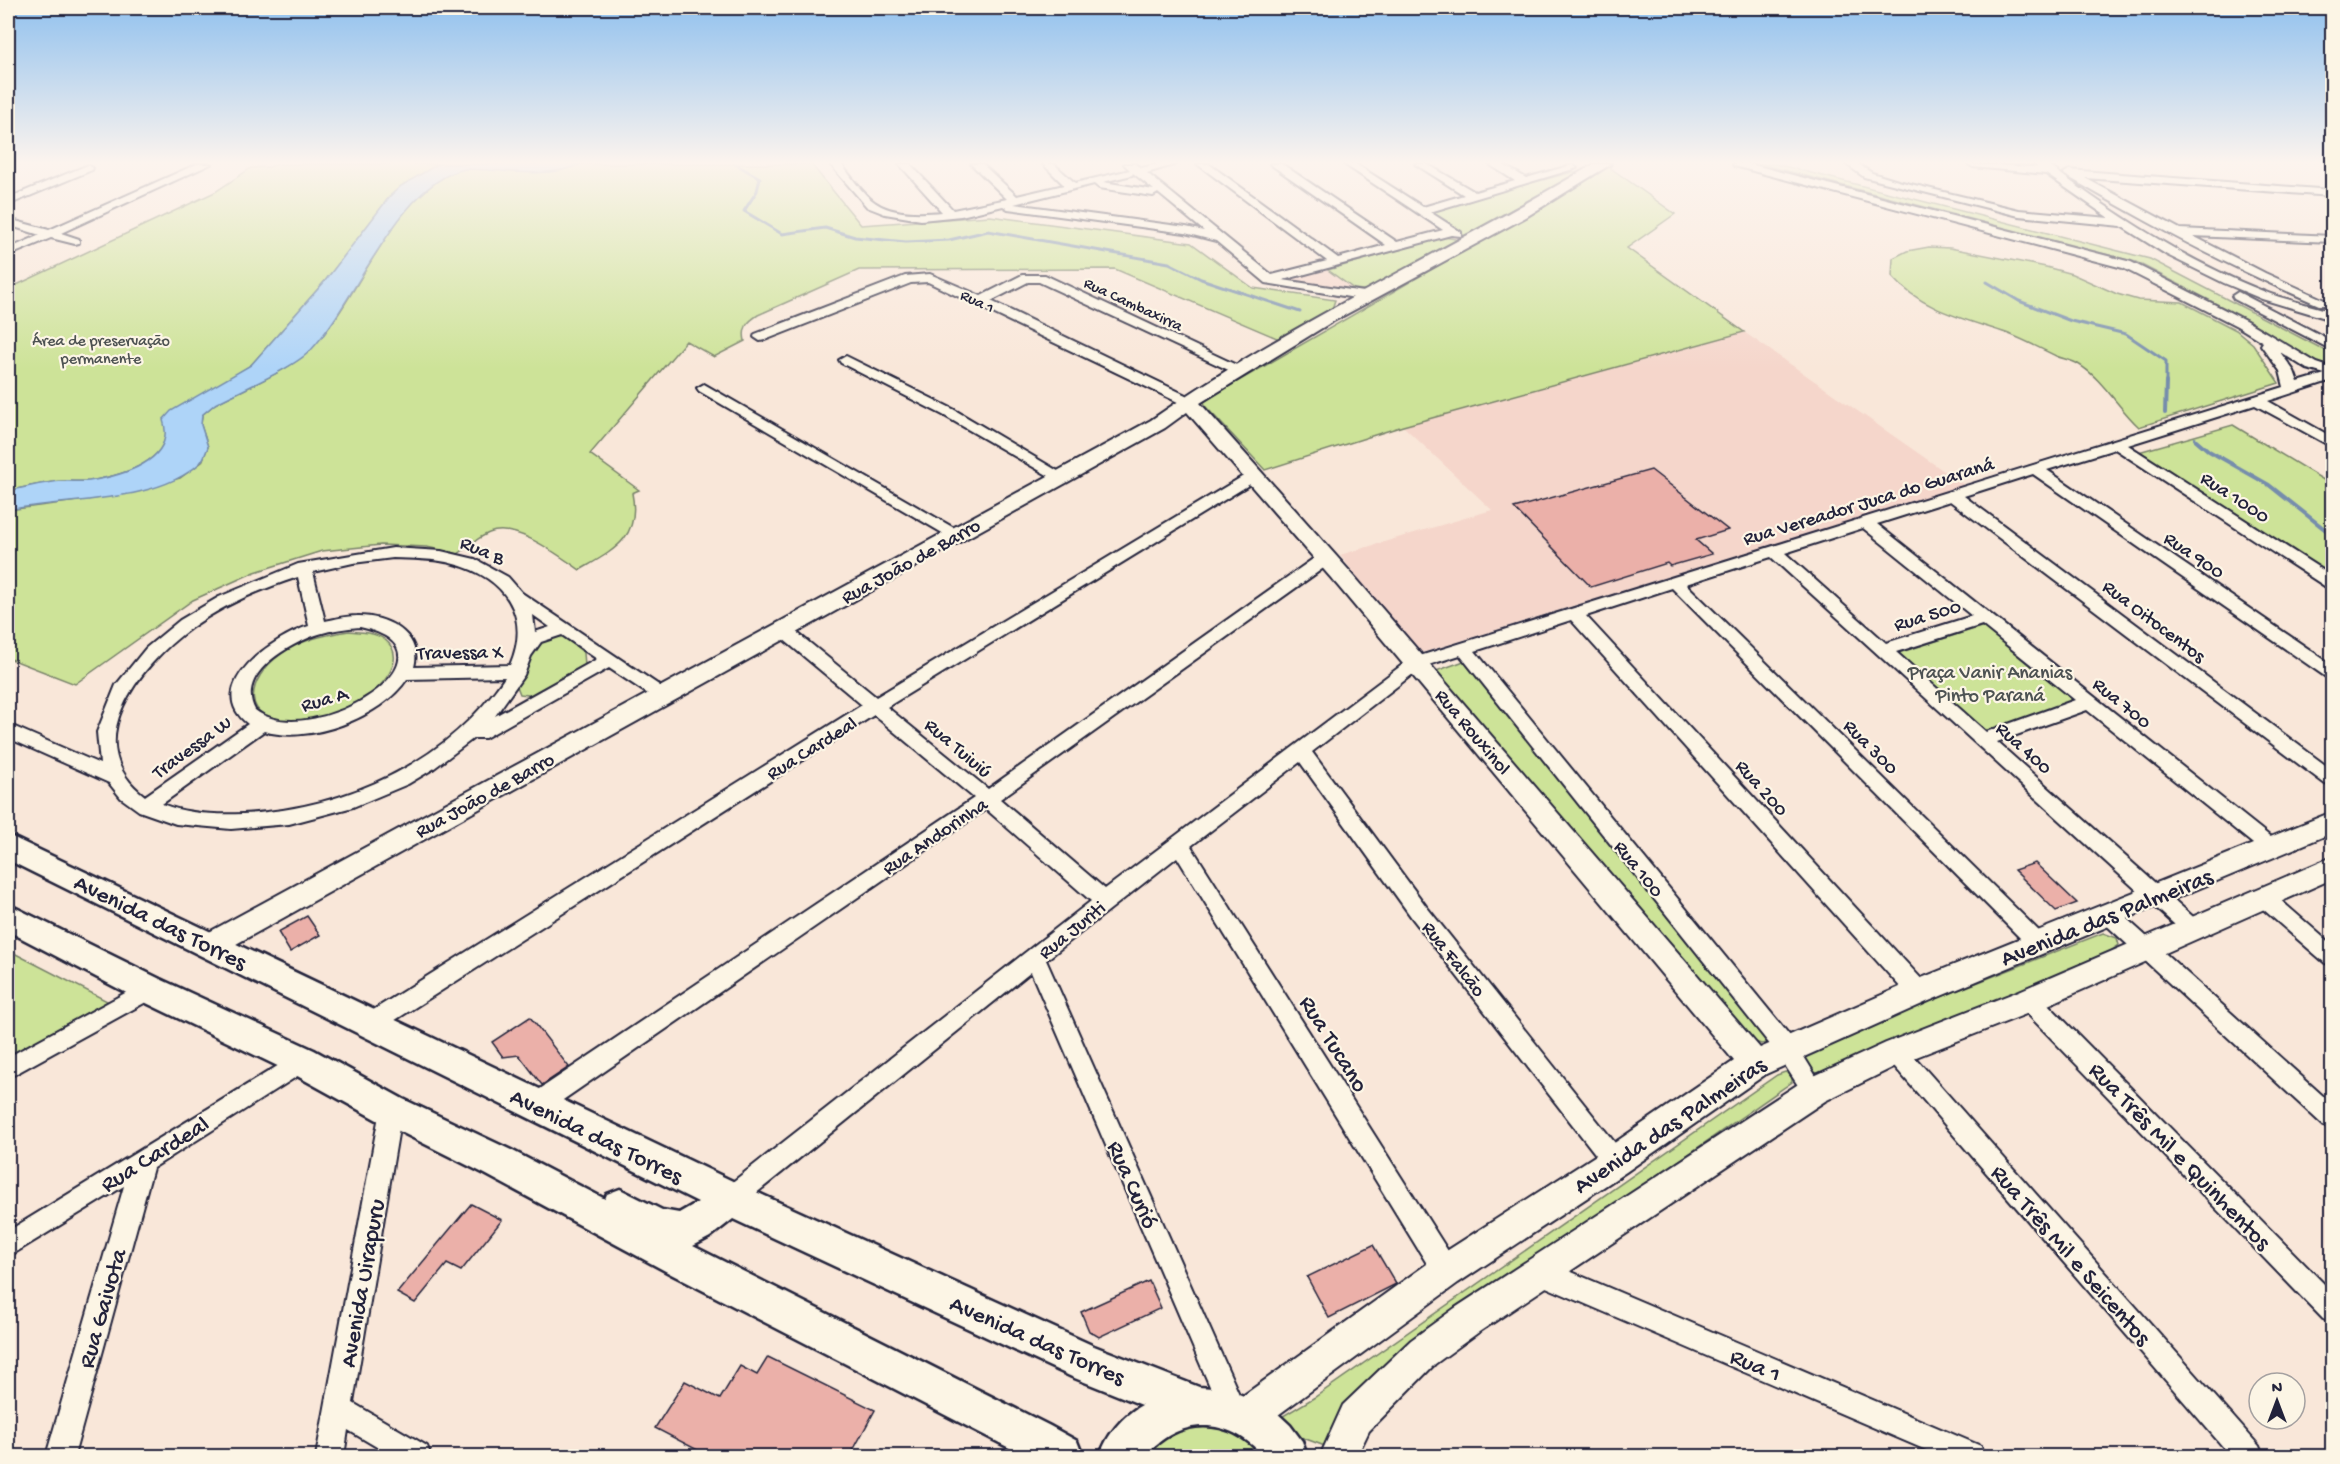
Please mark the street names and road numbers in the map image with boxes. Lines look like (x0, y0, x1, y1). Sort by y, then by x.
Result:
street label: Rua Cambaxirra (1080, 275, 1186, 338)
street label: Rua 1 (957, 287, 996, 319)
street label: Rua Vereador Juca do Guaraná (1741, 454, 1998, 552)
street label: Rua 1000 (2195, 468, 2273, 530)
street label: Rua João de Barro (838, 515, 985, 611)
street label: Rua 900 (2158, 528, 2228, 586)
street label: Rua B (456, 533, 508, 572)
street label: Rua Oitocentos (2097, 577, 2209, 669)
street label: Rua 500 (1892, 596, 1964, 638)
street label: Travessa X (416, 642, 505, 667)
street label: Rua 700 (2087, 674, 2155, 735)
street label: Rua A (299, 683, 352, 719)
street label: Rua Rouxinol (1429, 686, 1514, 781)
street label: Travessa W (148, 712, 237, 786)
street label: Rua Cardeal (763, 713, 862, 787)
street label: Rua Tuiuiú (919, 715, 995, 785)
street label: Rua 300 (1837, 716, 1902, 781)
street label: Rua 400 (1990, 718, 2056, 781)
street label: Rua João de Barro (412, 749, 559, 845)
street label: Rua 200 (1729, 756, 1792, 822)
street label: Rua Andorinha (879, 794, 994, 882)
street label: Rua 100 (1607, 837, 1667, 903)
street label: Avenida das Palmeiras (1997, 863, 2219, 975)
street label: Avenida das Torres (68, 870, 252, 979)
street label: Rua Juriti (1035, 898, 1111, 966)
street label: Rua Falcão (1416, 918, 1489, 1003)
street label: Rua Tucano (1291, 991, 1373, 1099)
street label: Avenida das Palmeiras (1569, 1051, 1774, 1202)
street label: Rua Três Mil e Quinhentos (2081, 1057, 2277, 1258)
street label: Avenida das Torres (504, 1084, 688, 1193)
street label: Rua Cardeal (96, 1111, 216, 1201)
street label: Rua Curió (1099, 1137, 1163, 1234)
street label: Rua Três Mil e Seicentos (1983, 1160, 2157, 1354)
street label: Avenida Uirapuru (335, 1197, 394, 1370)
street label: Rua Gaivota (74, 1245, 135, 1372)
street label: Avenida das Torres (945, 1291, 1130, 1394)
street label: Rua 1 (1725, 1344, 1784, 1391)

